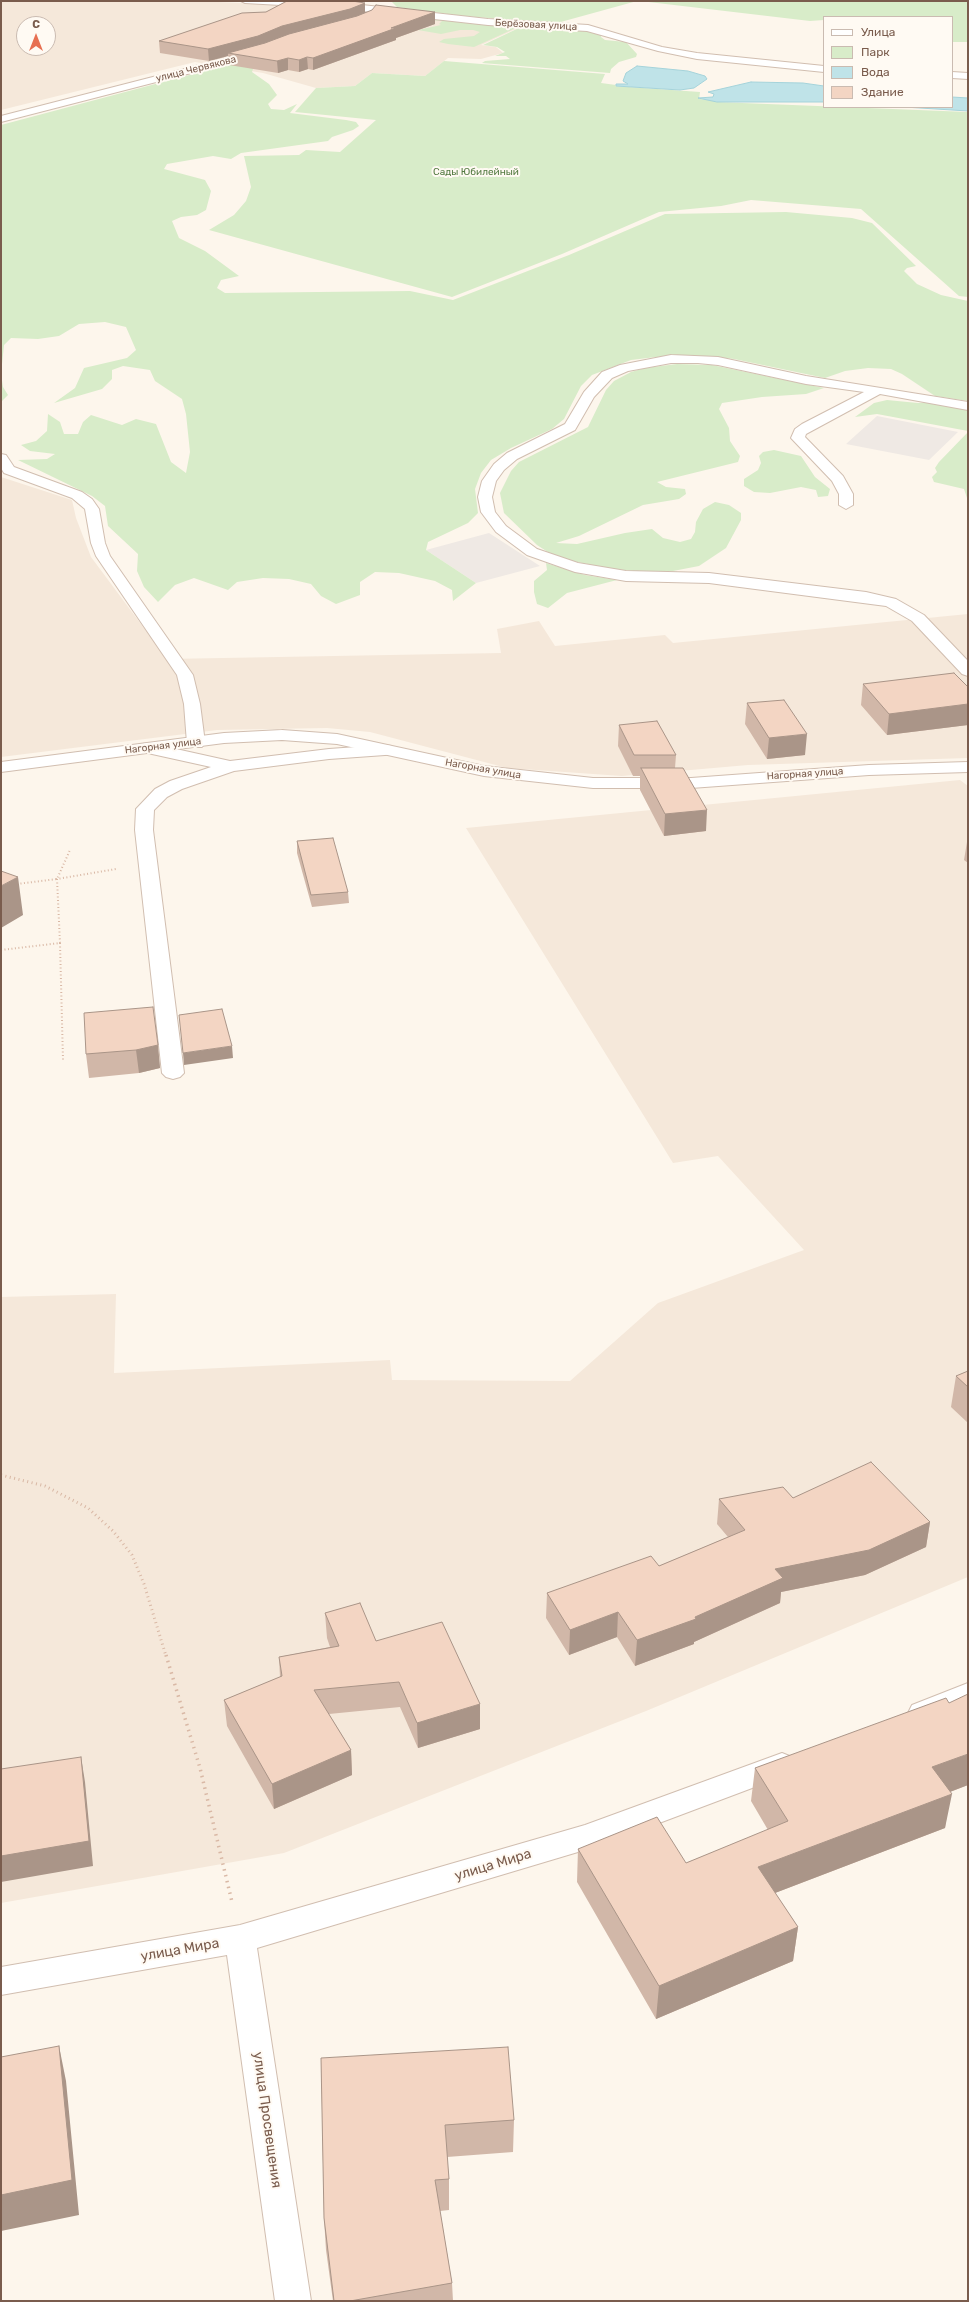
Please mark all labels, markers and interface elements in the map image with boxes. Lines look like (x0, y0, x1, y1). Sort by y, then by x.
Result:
north arrow (16, 16, 56, 56)
legend (823, 16, 953, 108)
street label: Берёзовая улица (495, 17, 577, 33)
text: С (32, 18, 40, 31)
text: Улица (861, 25, 895, 39)
text: Парк (861, 45, 890, 59)
street label: улица Червякова (155, 53, 237, 85)
text: Вода (861, 65, 890, 79)
text: Здание (861, 85, 904, 99)
park label: Сады Юбилейный (433, 166, 519, 178)
street label: Нагорная улица (124, 735, 202, 757)
street label: Нагорная улица (444, 756, 522, 782)
street label: Нагорная улица (766, 765, 844, 783)
street label: улица Мира (453, 1845, 533, 1885)
street label: улица Мира (139, 1935, 221, 1965)
street label: улица Просвещения (249, 2051, 285, 2189)

